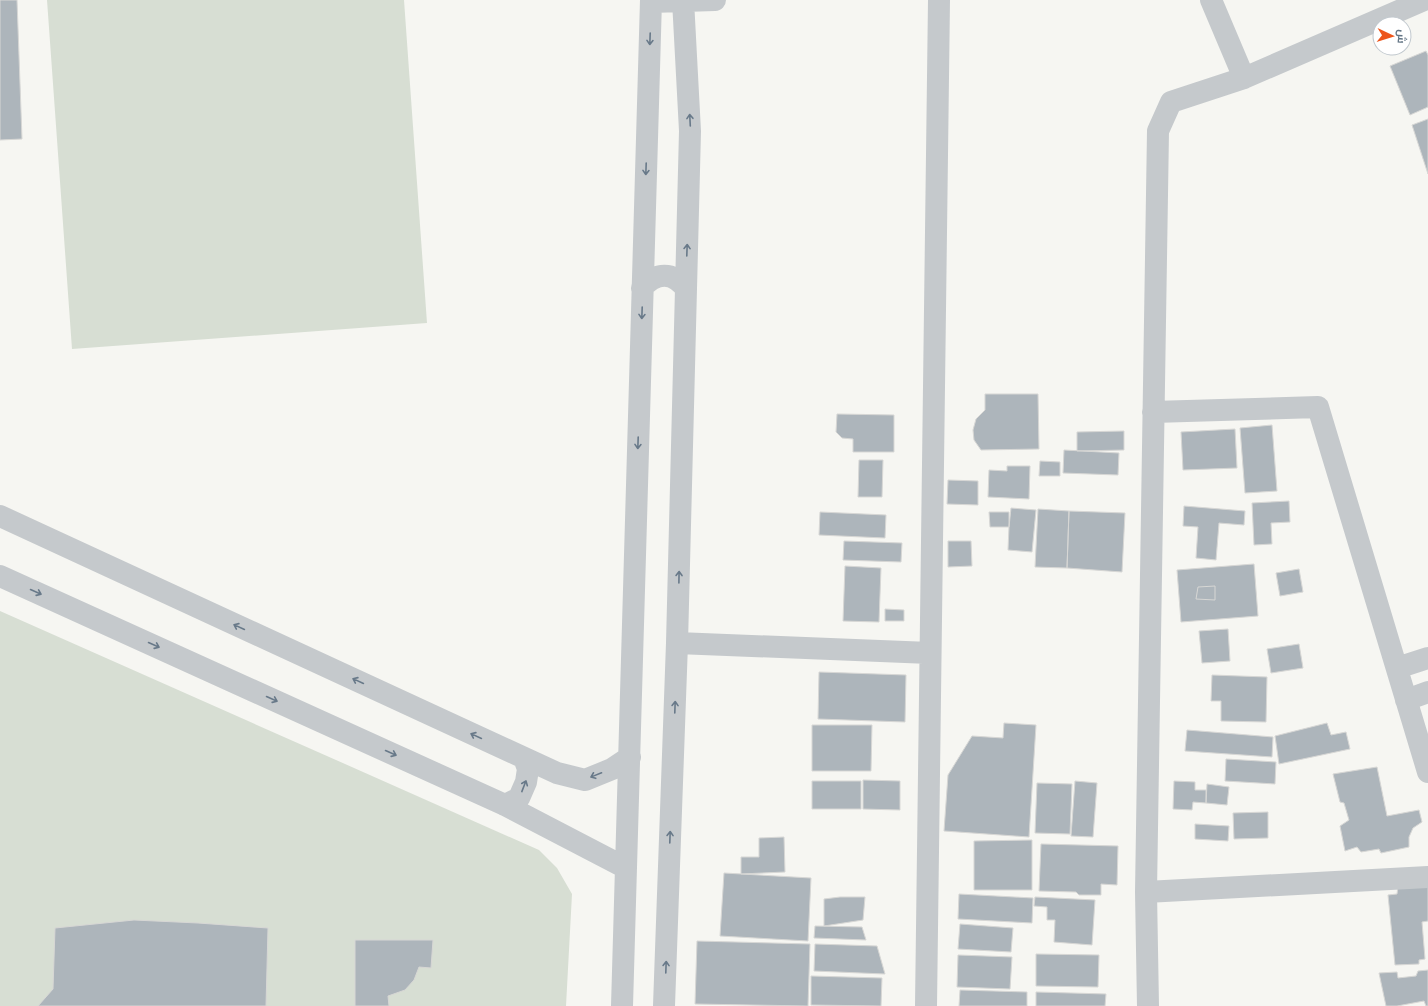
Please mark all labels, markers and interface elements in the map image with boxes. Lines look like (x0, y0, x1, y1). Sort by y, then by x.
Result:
north arrow (1372, 16, 1412, 56)
text: ش (1395, 29, 1408, 44)
one-way arrow (646, 32, 654, 45)
one-way arrow (686, 114, 693, 127)
one-way arrow (642, 162, 650, 175)
one-way arrow (683, 244, 691, 257)
one-way arrow (638, 306, 646, 319)
one-way arrow (634, 436, 642, 449)
one-way arrow (675, 571, 683, 584)
one-way arrow (29, 589, 41, 596)
one-way arrow (234, 623, 246, 630)
one-way arrow (148, 642, 160, 650)
one-way arrow (352, 677, 364, 684)
one-way arrow (266, 696, 278, 703)
one-way arrow (671, 701, 679, 714)
one-way arrow (470, 731, 482, 739)
one-way arrow (384, 750, 396, 757)
one-way arrow (590, 772, 602, 780)
one-way arrow (521, 780, 529, 792)
one-way arrow (666, 831, 674, 844)
one-way arrow (662, 961, 669, 974)

